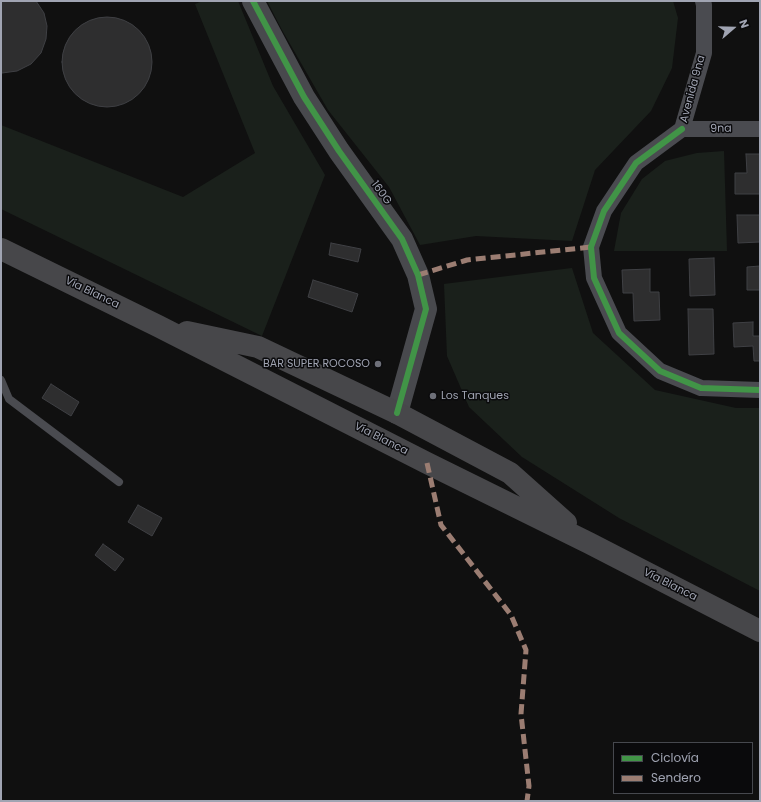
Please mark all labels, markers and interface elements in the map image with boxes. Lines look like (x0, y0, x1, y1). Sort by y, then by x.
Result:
north arrow (713, 8, 753, 48)
text: N (735, 17, 753, 31)
street label: Avenida 9na (678, 54, 708, 124)
street label: 9na (710, 122, 732, 136)
street label: 160G (368, 179, 394, 207)
street label: Vía Blanca (63, 274, 121, 312)
place label: BAR SUPER ROCOSO (263, 357, 370, 371)
marker: BAR SUPER ROCOSO (373, 359, 383, 369)
place label: Los Tanques (441, 389, 509, 403)
marker: Los Tanques (428, 391, 438, 401)
street label: Vía Blanca (352, 420, 410, 458)
street label: Vía Blanca (641, 566, 699, 604)
legend (613, 742, 753, 794)
text: Ciclovía (651, 749, 699, 766)
text: Sendero (651, 769, 701, 786)

